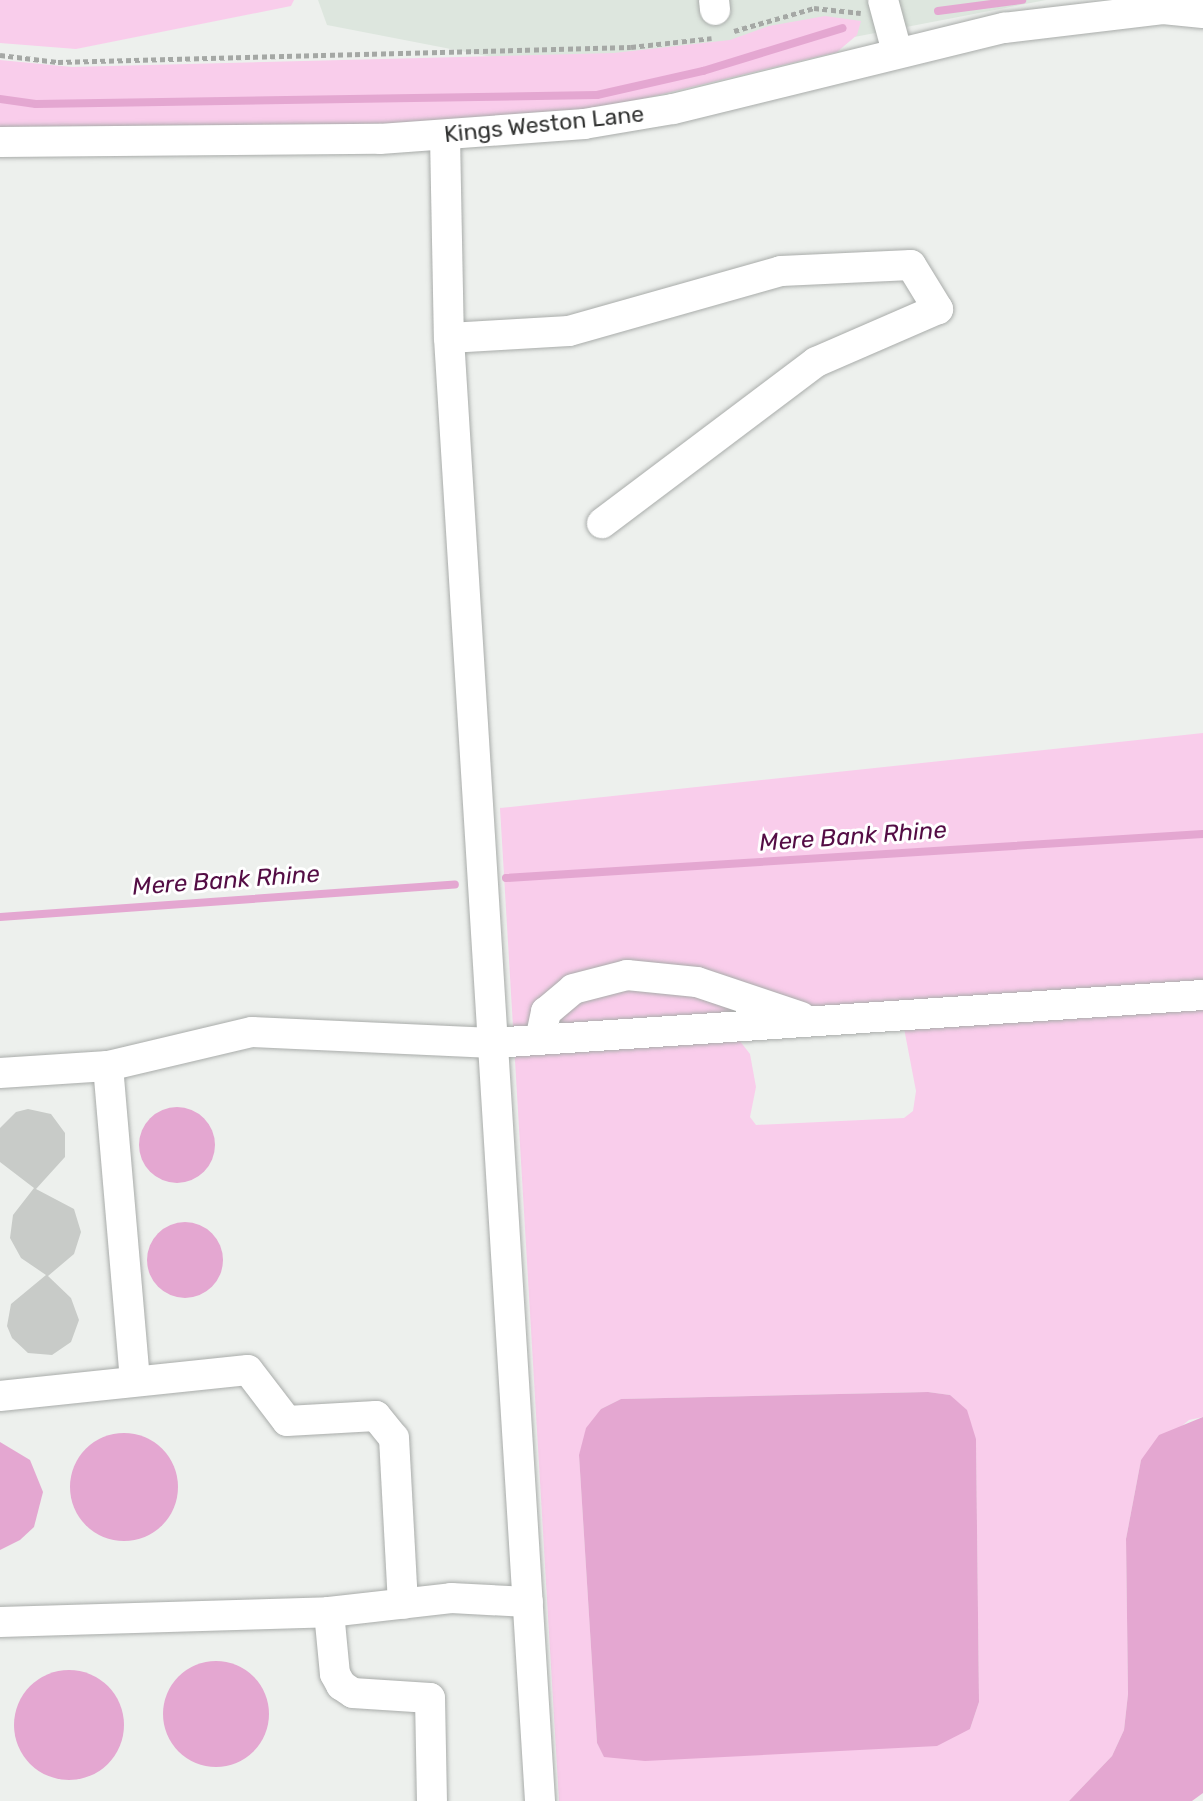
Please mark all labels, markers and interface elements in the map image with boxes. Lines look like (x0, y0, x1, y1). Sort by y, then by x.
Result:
street label: Kings Weston Lane (443, 100, 645, 148)
water label: Mere Bank Rhine (758, 816, 948, 858)
water label: Mere Bank Rhine (131, 860, 321, 902)

